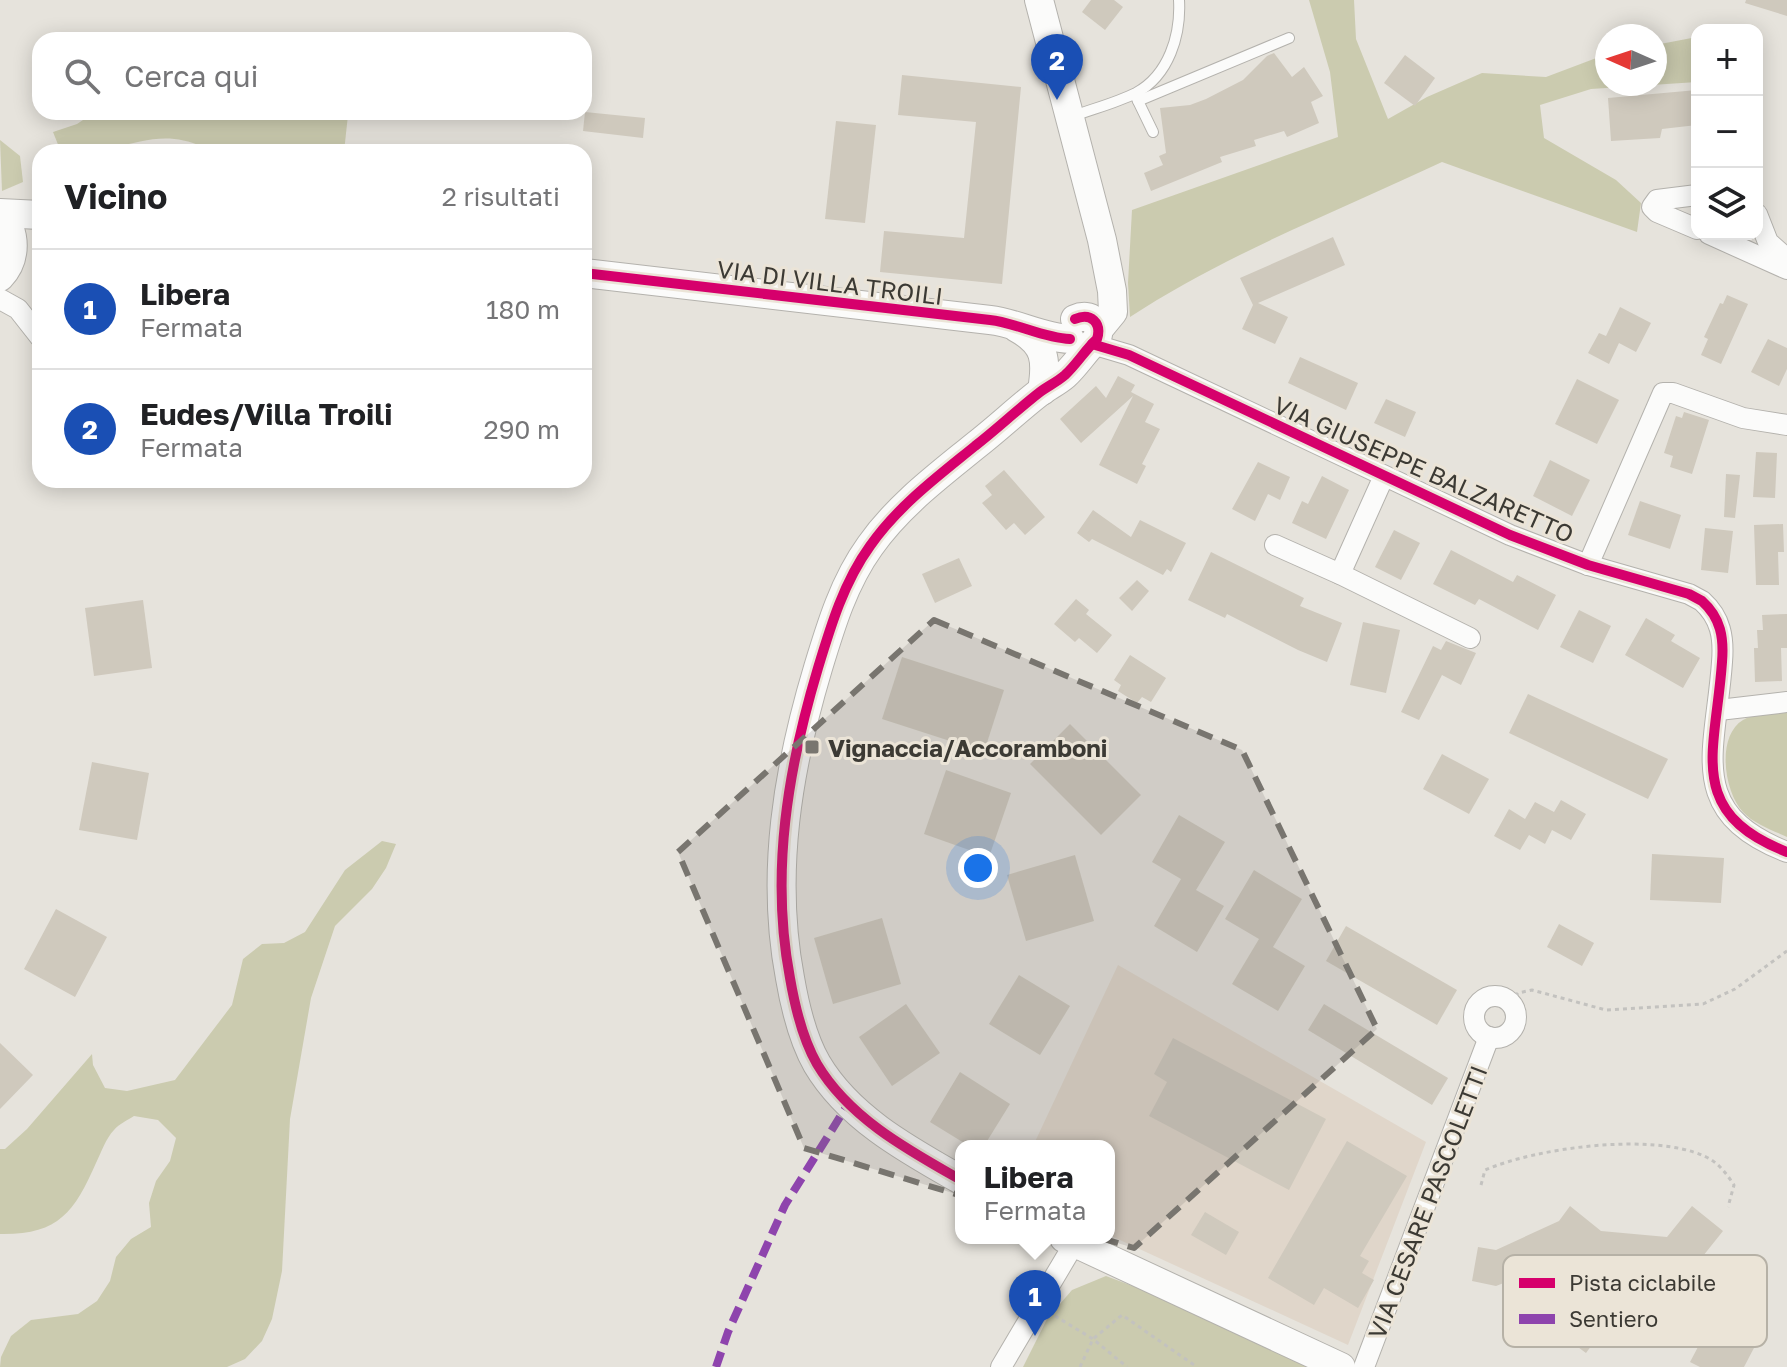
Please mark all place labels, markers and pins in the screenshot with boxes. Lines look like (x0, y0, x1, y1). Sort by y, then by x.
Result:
pin: 2 (1031, 34, 1083, 100)
place label: Vignaccia/Accoramboni (828, 733, 1107, 762)
marker: Vignaccia/Accoramboni (803, 738, 821, 756)
pin: 1 (1009, 1270, 1061, 1336)

